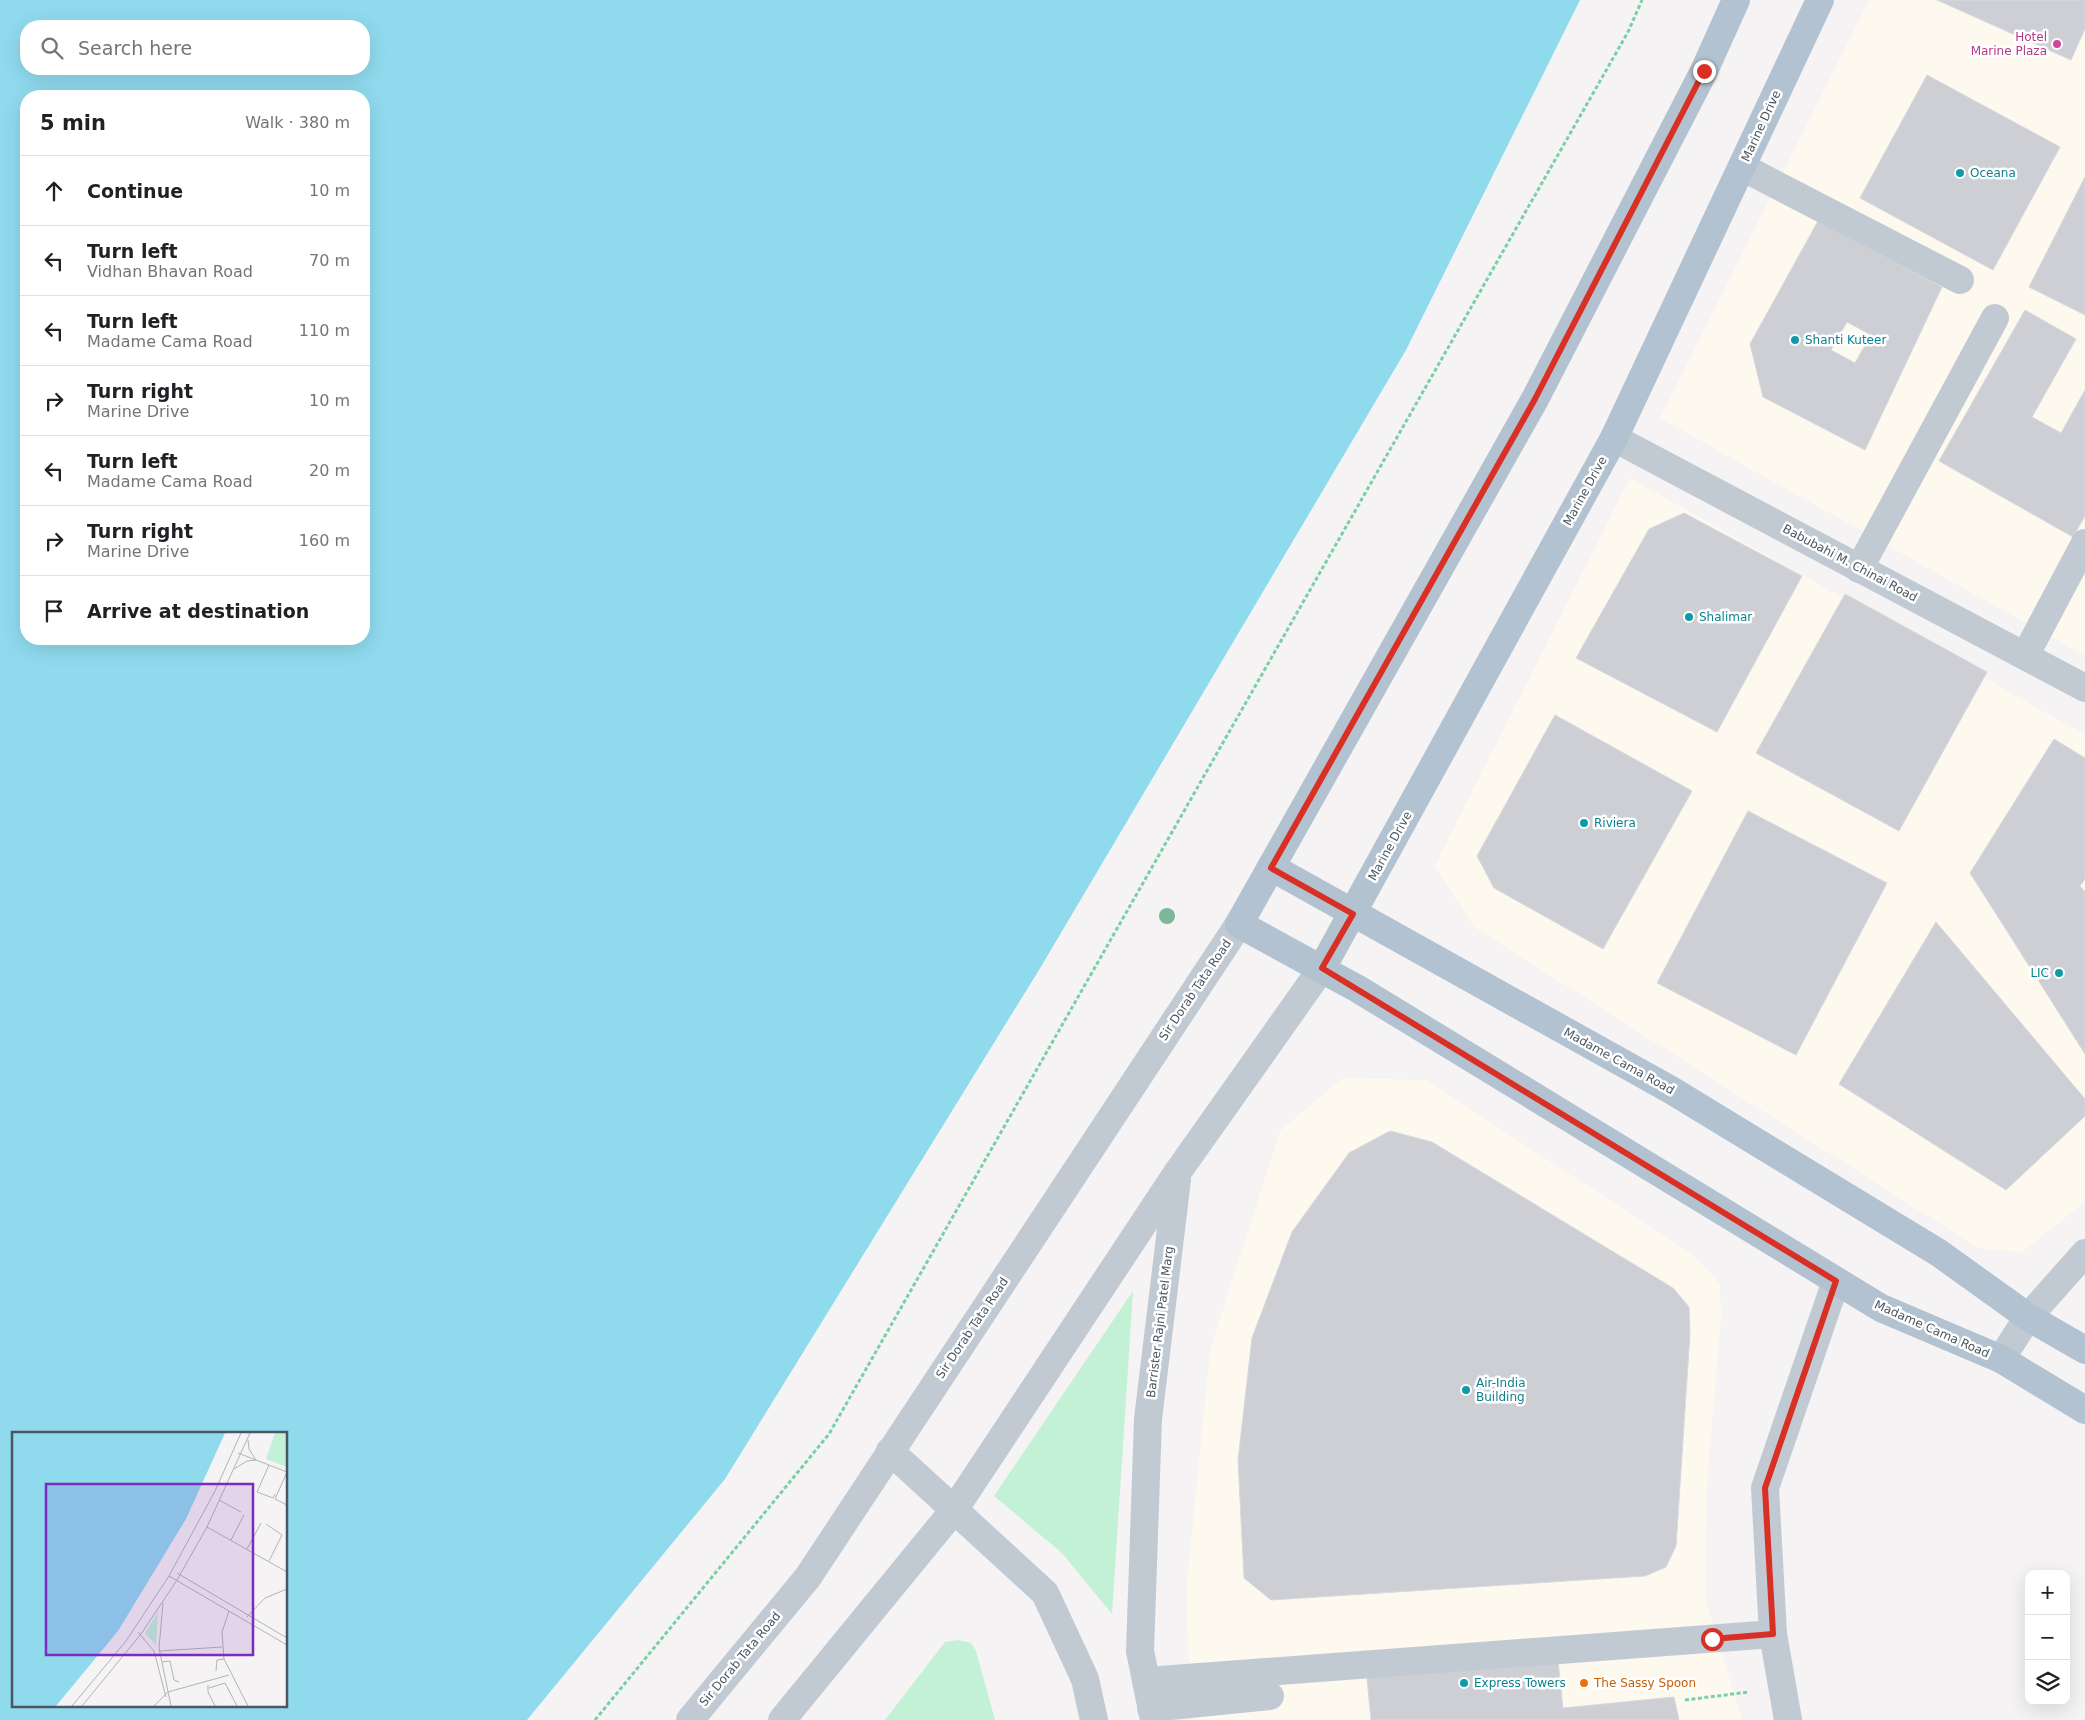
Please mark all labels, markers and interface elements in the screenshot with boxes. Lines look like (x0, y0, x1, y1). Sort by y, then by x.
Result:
search box (20, 20, 370, 75)
place label: Hotel Marine Plaza (1971, 30, 2047, 58)
icon: search (38, 34, 66, 62)
text: Search here (78, 37, 192, 59)
marker: Hotel Marine Plaza (2051, 38, 2063, 50)
route end (1693, 60, 1716, 83)
street label: Marine Drive (1738, 88, 1784, 164)
text: 5 min (40, 111, 106, 135)
text: Walk · 380 m (245, 113, 350, 132)
place label: Oceana (1970, 166, 2016, 180)
marker: Oceana (1954, 167, 1966, 179)
icon: ahead (40, 177, 68, 205)
text: Continue (87, 180, 183, 202)
text: 10 m (309, 181, 350, 200)
text: Turn left (87, 240, 178, 262)
icon: left (40, 247, 68, 275)
text: 70 m (309, 251, 350, 270)
text: Vidhan Bhavan Road (87, 262, 253, 281)
text: Turn left (87, 310, 178, 332)
icon: left (40, 317, 68, 345)
text: 110 m (299, 321, 350, 340)
text: Madame Cama Road (87, 332, 253, 351)
place label: Shanti Kuteer (1805, 333, 1886, 347)
marker: Shanti Kuteer (1789, 334, 1801, 346)
text: Turn right (87, 380, 193, 402)
icon: right (40, 387, 68, 415)
text: 10 m (309, 391, 350, 410)
text: Marine Drive (87, 402, 189, 421)
text: Turn left (87, 450, 178, 472)
street label: Marine Drive (1560, 454, 1610, 528)
icon: left (40, 457, 68, 485)
text: 20 m (309, 461, 350, 480)
text: Madame Cama Road (87, 472, 253, 491)
text: Turn right (87, 520, 193, 542)
street label: Babubahi M. Chinai Road (1780, 522, 1920, 604)
icon: right (40, 527, 68, 555)
text: 160 m (299, 531, 350, 550)
text: Marine Drive (87, 542, 189, 561)
icon: arrive (40, 597, 68, 625)
text: Arrive at destination (87, 600, 309, 622)
place label: Shalimar (1699, 610, 1752, 624)
marker: Shalimar (1683, 611, 1695, 623)
street label: Marine Drive (1365, 809, 1415, 883)
place label: Riviera (1594, 816, 1636, 830)
marker: Riviera (1578, 817, 1590, 829)
street label: Sir Dorab Tata Road (1156, 937, 1234, 1043)
place label: LIC (2030, 966, 2049, 980)
marker: LIC (2053, 967, 2065, 979)
street label: Madame Cama Road (1561, 1025, 1677, 1097)
street label: Barrister Rajni Patel Marg (1144, 1245, 1176, 1399)
street label: Sir Dorab Tata Road (933, 1275, 1011, 1381)
street label: Madame Cama Road (1872, 1297, 1992, 1361)
place label: Air-India Building (1476, 1376, 1526, 1404)
marker: Air-India Building (1460, 1384, 1472, 1396)
inset map (12, 1432, 288, 1708)
map controls (2025, 1570, 2070, 1705)
button: + (2025, 1570, 2070, 1615)
street label: Sir Dorab Tata Road (696, 1609, 784, 1709)
button: − (2025, 1615, 2070, 1660)
route start (1701, 1628, 1724, 1651)
button: layers (2025, 1660, 2070, 1705)
place label: Express Towers (1474, 1676, 1566, 1690)
place label: The Sassy Spoon (1593, 1676, 1696, 1690)
marker: Express Towers (1458, 1677, 1470, 1689)
marker: The Sassy Spoon (1578, 1677, 1590, 1689)

